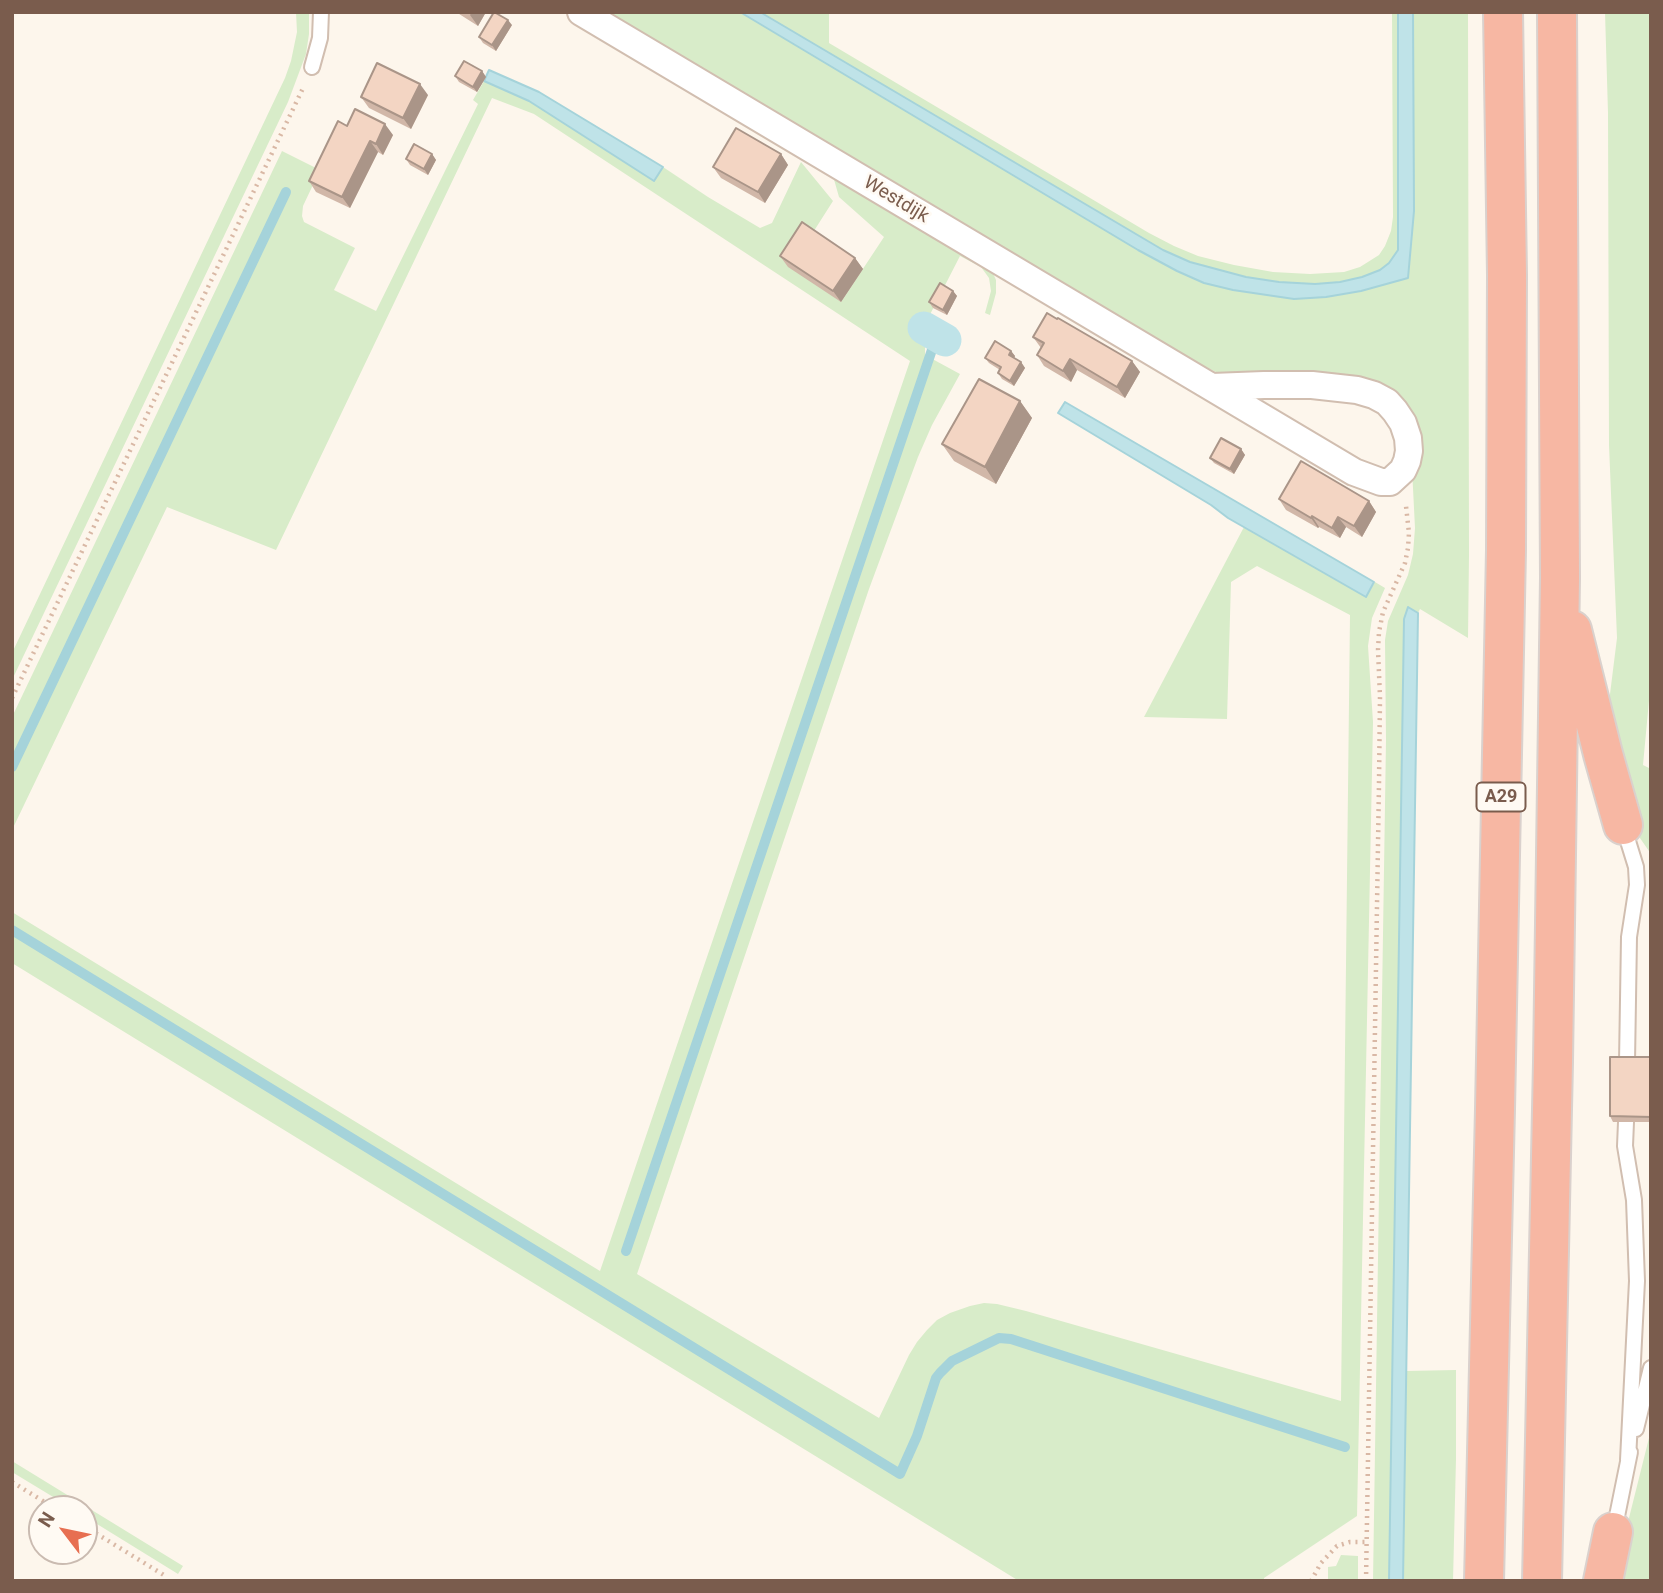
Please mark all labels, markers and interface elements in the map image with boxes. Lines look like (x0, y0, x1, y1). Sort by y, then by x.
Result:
street label: Westdijk (859, 172, 933, 228)
road number: A29 (1476, 782, 1526, 812)
north arrow (28, 1495, 98, 1565)
text: N (33, 1508, 60, 1531)

